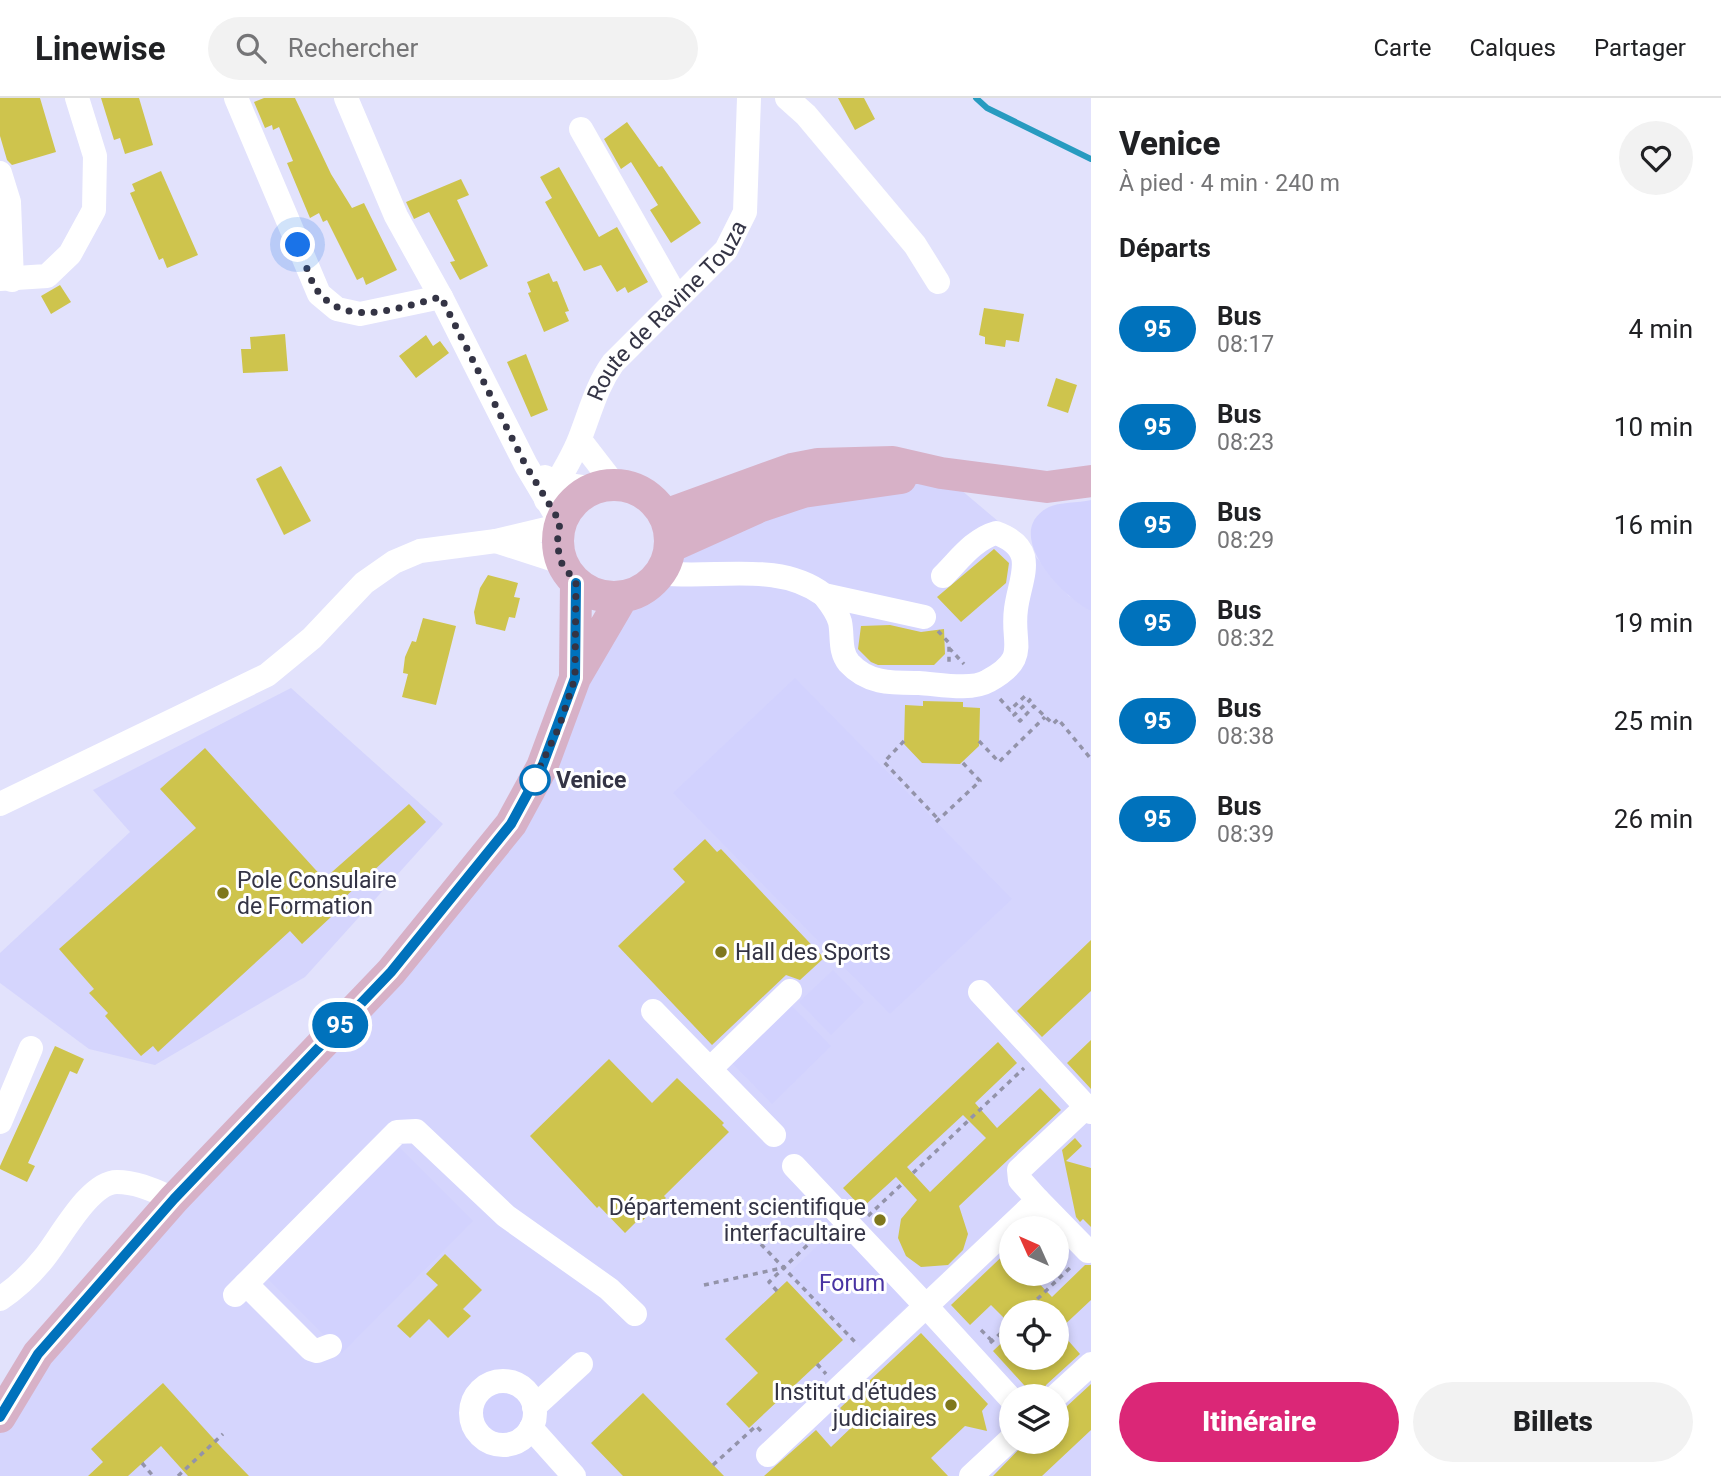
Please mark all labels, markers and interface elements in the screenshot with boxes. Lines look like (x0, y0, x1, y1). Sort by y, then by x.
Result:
search box (208, 17, 698, 80)
text: Linewise (35, 29, 166, 68)
icon: search (232, 29, 270, 67)
text: Rechercher (288, 33, 418, 63)
text: Carte (1373, 34, 1431, 62)
text: Calques (1469, 34, 1556, 62)
text: Partager (1594, 34, 1686, 62)
button: heart (1619, 121, 1693, 195)
text: Venice (1119, 124, 1220, 163)
text: À pied · 4 min · 240 m (1119, 170, 1340, 197)
street label: Route de Ravine Touza (582, 216, 752, 405)
your location (280, 227, 315, 262)
text: Départs (1119, 233, 1211, 263)
text: Bus (1217, 301, 1262, 331)
text: 4 min (1628, 314, 1693, 344)
text: 95 (1144, 315, 1171, 343)
text: 08:17 (1217, 331, 1274, 358)
text: Bus (1217, 399, 1262, 429)
text: 10 min (1614, 412, 1693, 442)
text: 95 (1144, 413, 1171, 441)
text: 08:23 (1217, 429, 1274, 456)
text: Bus (1217, 497, 1262, 527)
text: 16 min (1614, 510, 1693, 540)
text: 95 (1144, 511, 1171, 539)
text: 08:29 (1217, 527, 1274, 554)
text: Bus (1217, 595, 1262, 625)
text: 19 min (1614, 608, 1693, 638)
text: 95 (1144, 609, 1171, 637)
text: 08:32 (1217, 625, 1274, 652)
text: Bus (1217, 693, 1262, 723)
text: 25 min (1614, 706, 1693, 736)
text: 95 (1144, 707, 1171, 735)
text: 08:38 (1217, 723, 1274, 750)
marker: Venice (520, 765, 550, 795)
place label: Venice (556, 767, 626, 794)
text: Bus (1217, 791, 1262, 821)
text: 26 min (1614, 804, 1693, 834)
text: 95 (1144, 805, 1171, 833)
text: 08:39 (1217, 821, 1274, 848)
place label: Pole Consulaire de Formation (237, 867, 397, 920)
marker: Pole Consulaire de Formation (215, 885, 231, 901)
place label: Hall des Sports (735, 939, 891, 966)
marker: Hall des Sports (713, 944, 729, 960)
line badge: 95 (308, 1002, 372, 1048)
text: 95 (326, 1011, 354, 1039)
place label: Département scientifique interfacultaire (609, 1194, 866, 1247)
marker: Département scientifique interfacultaire (872, 1212, 888, 1228)
north arrow (999, 1216, 1069, 1286)
map controls (999, 1216, 1069, 1454)
park label: Forum (819, 1270, 885, 1297)
button: locate (999, 1300, 1069, 1370)
place label: Institut d'études judiciaires (774, 1379, 937, 1432)
button: Itinéraire (1119, 1382, 1399, 1462)
button: Billets (1413, 1382, 1693, 1462)
button: layers (999, 1384, 1069, 1454)
marker: Institut d'études judiciaires (943, 1397, 959, 1413)

